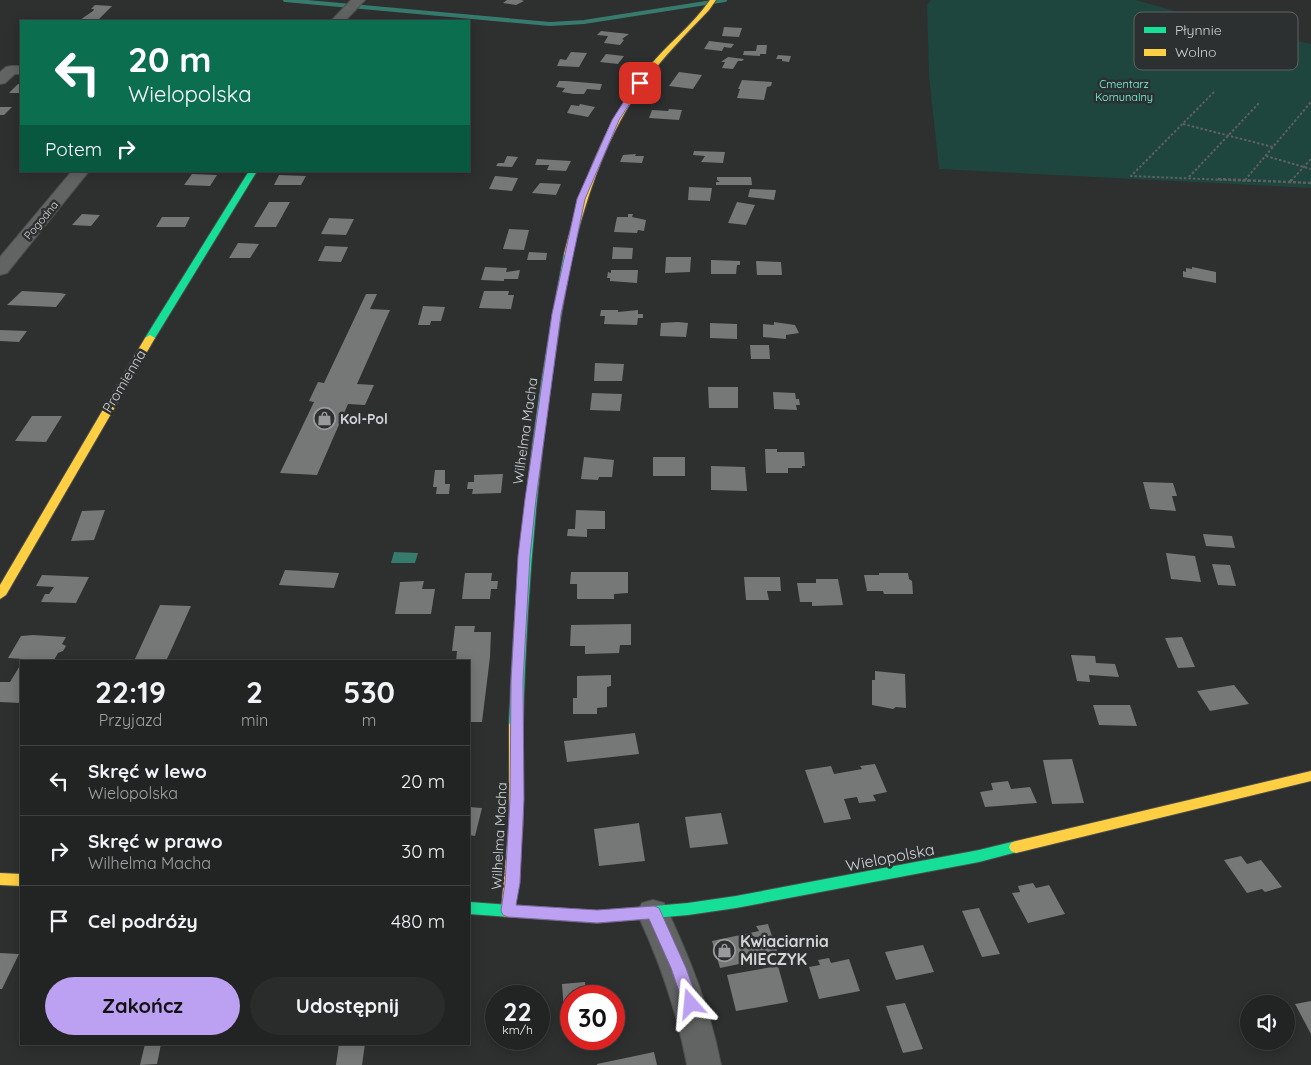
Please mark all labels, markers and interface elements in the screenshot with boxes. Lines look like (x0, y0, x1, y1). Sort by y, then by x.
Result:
legend (1134, 12, 1298, 70)
text: Płynnie (1175, 21, 1222, 39)
text: 20 m (128, 37, 211, 81)
icon: left (45, 40, 110, 105)
text: Wolno (1175, 43, 1217, 61)
pin (619, 62, 661, 104)
icon: arrive (626, 69, 654, 97)
park label: Cmentarz Komunalny (1095, 77, 1153, 104)
text: Wielopolska (128, 80, 252, 108)
icon: right (112, 135, 140, 163)
text: Potem (45, 137, 102, 161)
street label: Pogodna (21, 198, 61, 242)
street label: Promienna (98, 346, 150, 416)
street label: Wilhelma Macha (509, 376, 541, 486)
shop icon: Kol-Pol (312, 407, 336, 431)
place label: Kol-Pol (340, 410, 388, 428)
text: 22:19 (95, 673, 166, 711)
text: 2 (246, 673, 263, 711)
text: 530 (343, 673, 395, 711)
text: Przyjazd (99, 710, 162, 730)
text: min (241, 710, 268, 730)
text: m (362, 710, 376, 730)
text: Skręć w lewo (88, 759, 207, 783)
icon: left (45, 767, 73, 795)
text: 20 m (401, 769, 445, 793)
street label: Wilhelma Macha (487, 782, 511, 890)
text: Wielopolska (88, 783, 178, 803)
text: Skręć w prawo (88, 829, 223, 853)
icon: right (45, 837, 73, 865)
text: 30 m (401, 839, 445, 863)
street label: Wielopolska (844, 839, 936, 875)
text: Wilhelma Macha (88, 853, 211, 873)
icon: arrive (45, 907, 73, 935)
text: Cel podróży (88, 909, 198, 933)
text: 480 m (391, 909, 445, 933)
place label: Kwiaciarnia MIECZYK (740, 931, 829, 969)
shop icon: Kwiaciarnia MIECZYK (712, 938, 736, 962)
button: Zakończ (45, 977, 240, 1035)
button: Udostępnij (250, 977, 445, 1035)
position arrow (664, 977, 716, 1029)
speed limit sign: 30 (560, 985, 625, 1050)
map controls (1240, 995, 1295, 1050)
button: sound (1240, 995, 1295, 1050)
text: 22 (503, 996, 532, 1027)
text: km/h (502, 1022, 533, 1037)

